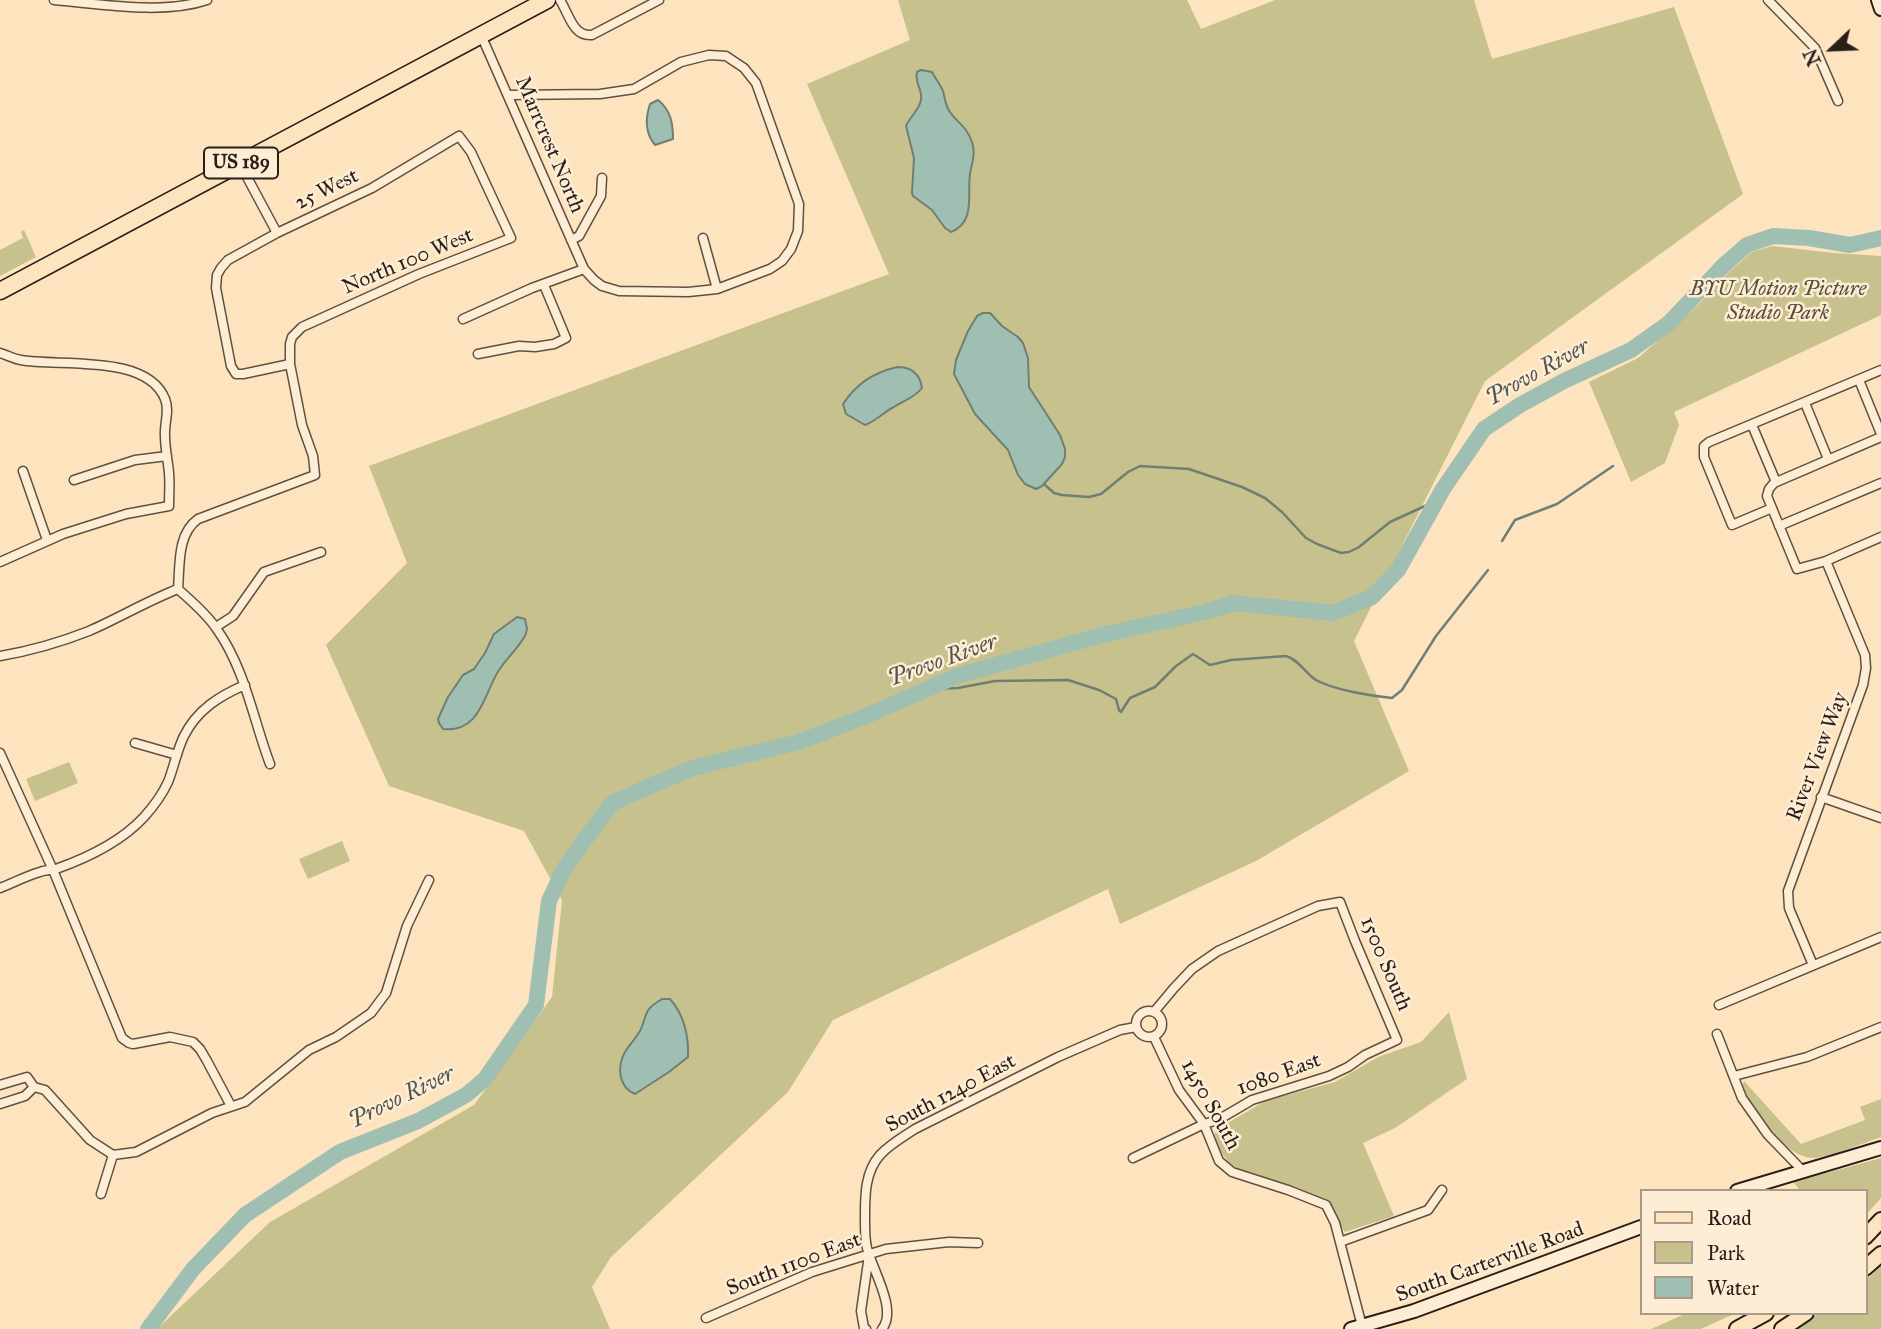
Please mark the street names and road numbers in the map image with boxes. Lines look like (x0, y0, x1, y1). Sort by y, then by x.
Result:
street label: Marrcrest North (509, 73, 589, 217)
road number: US 189 (204, 148, 278, 178)
street label: 25 West (291, 164, 363, 216)
street label: North 100 West (339, 223, 477, 301)
street label: River View Way (1782, 689, 1854, 825)
street label: 1500 South (1354, 913, 1416, 1015)
street label: 1080 East (1234, 1048, 1324, 1102)
street label: South 1240 East (882, 1049, 1020, 1139)
street label: 1450 South (1175, 1055, 1245, 1155)
street label: South Carterville Road (1393, 1217, 1587, 1309)
street label: South 1100 East (723, 1228, 865, 1302)

